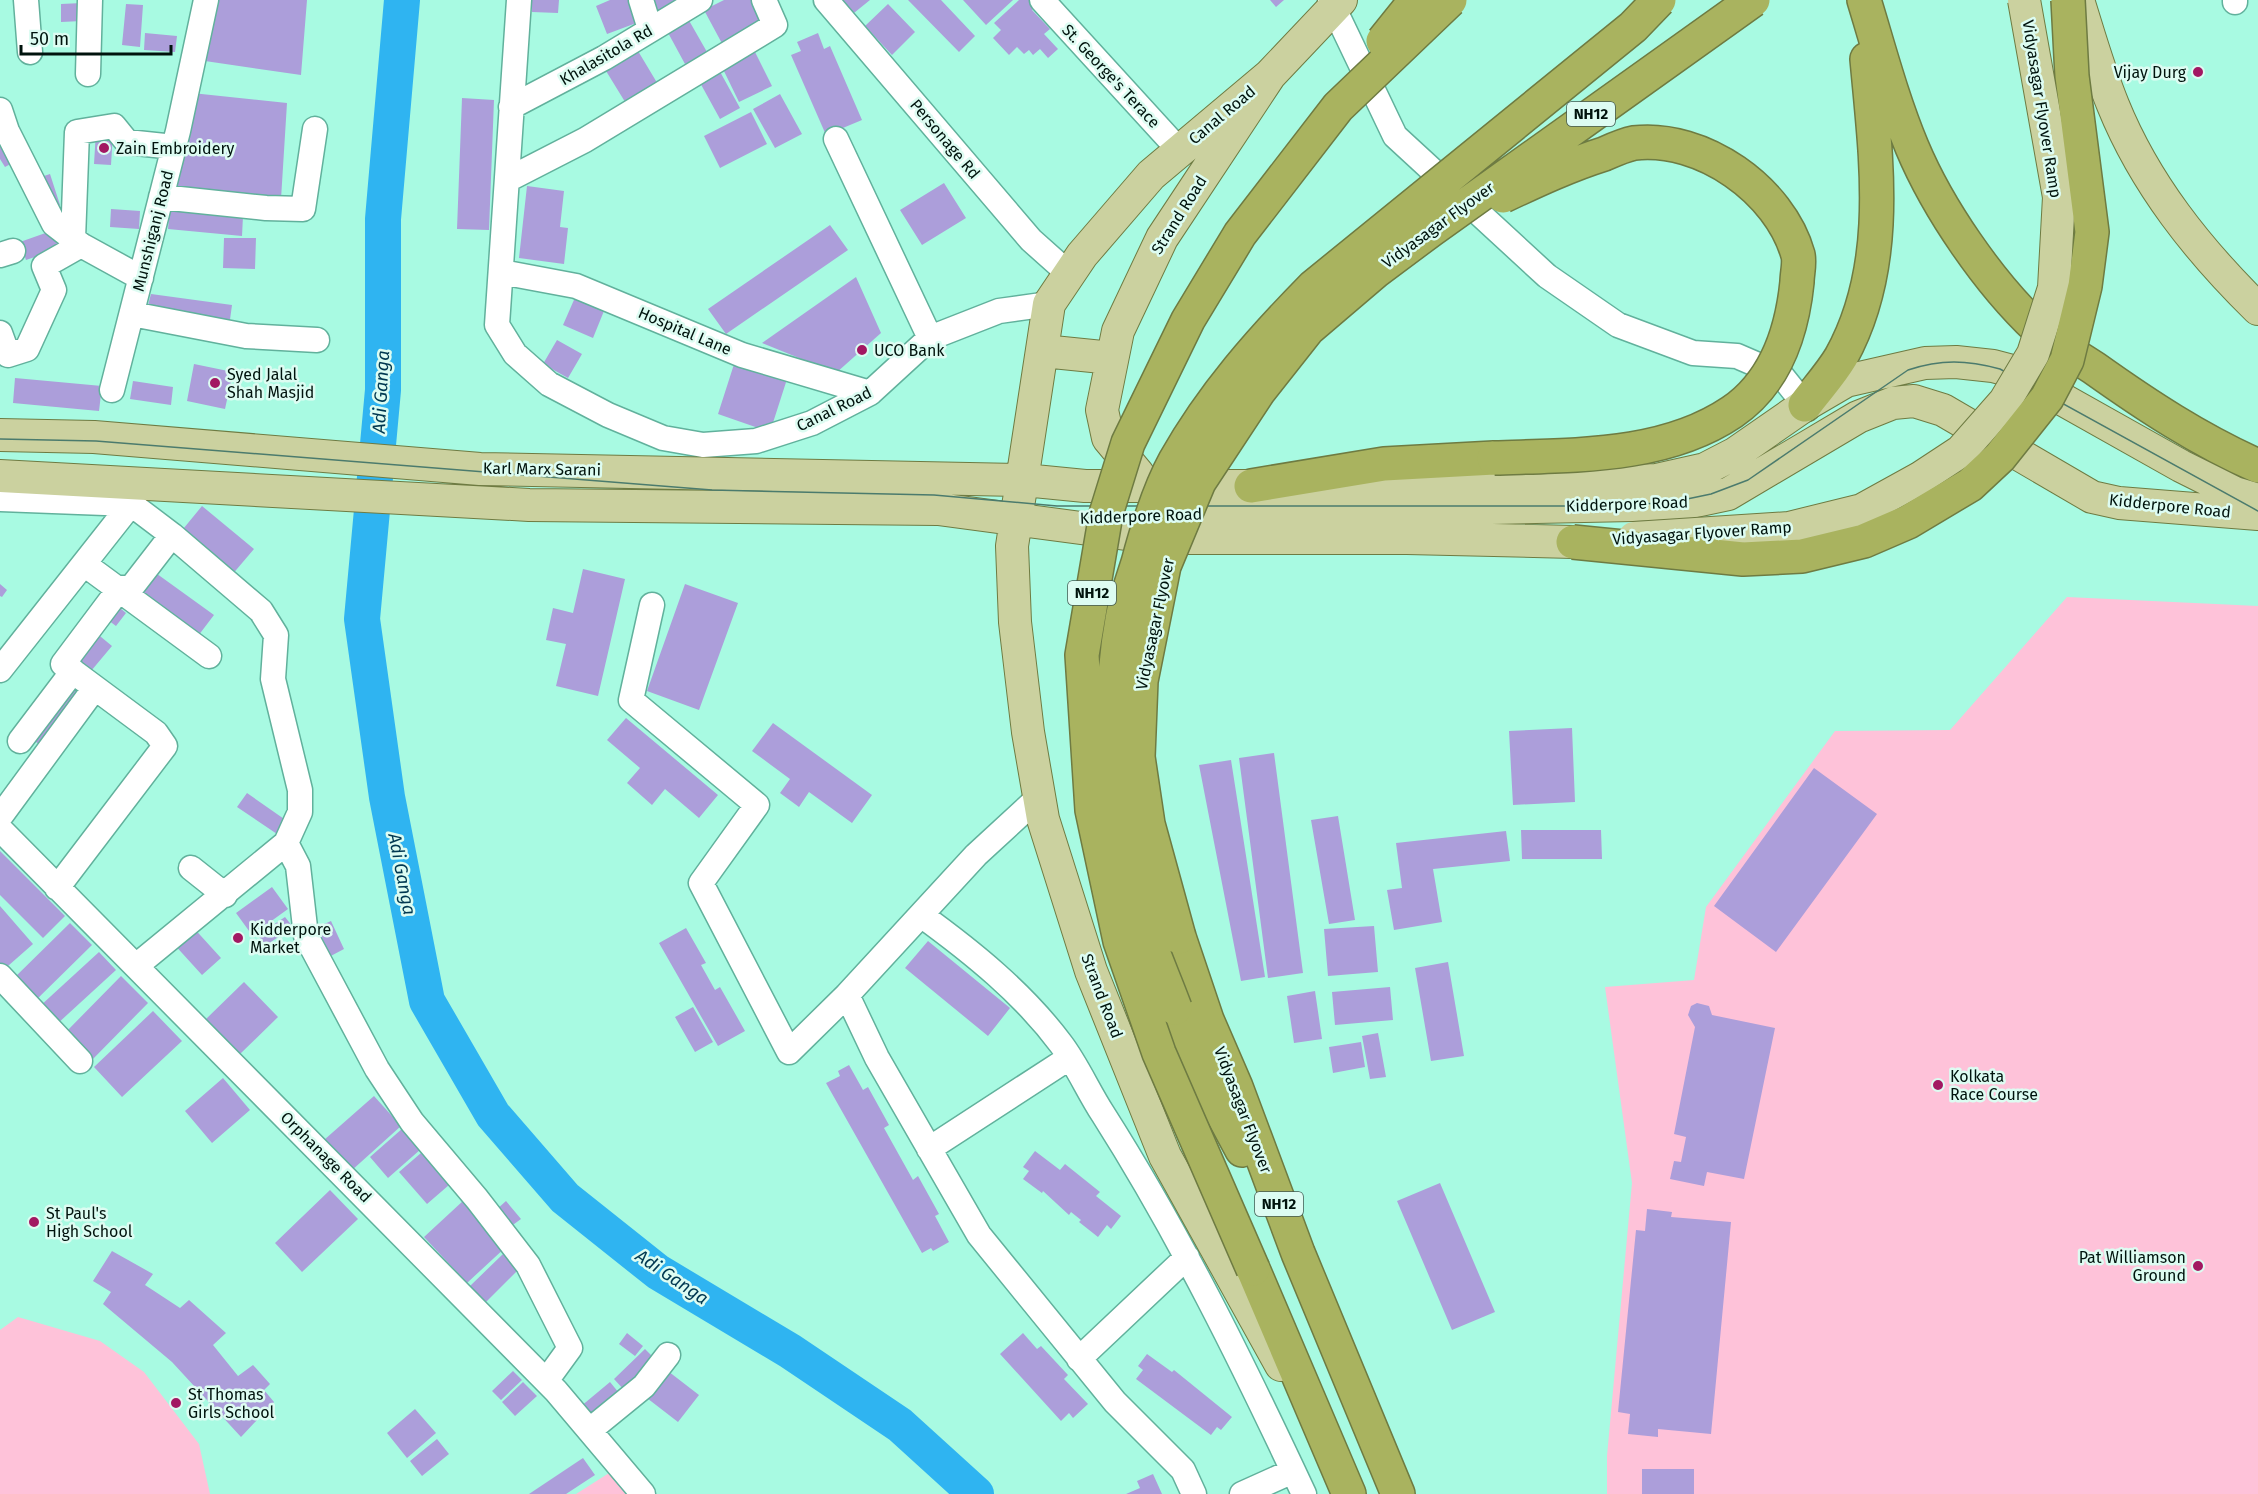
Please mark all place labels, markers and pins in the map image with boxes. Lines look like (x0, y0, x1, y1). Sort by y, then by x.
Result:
place label: Vijay Durg (2114, 63, 2187, 82)
marker: Vijay Durg (2191, 65, 2205, 79)
place label: Zain Embroidery (116, 139, 235, 158)
marker: Zain Embroidery (97, 141, 111, 155)
place label: UCO Bank (874, 341, 945, 360)
marker: UCO Bank (855, 343, 869, 357)
place label: Syed Jalal Shah Masjid (227, 365, 314, 402)
marker: Syed Jalal Shah Masjid (208, 376, 222, 390)
place label: Kidderpore Market (250, 920, 331, 957)
marker: Kidderpore Market (231, 931, 245, 945)
place label: Kolkata Race Course (1950, 1067, 2038, 1104)
marker: Kolkata Race Course (1931, 1078, 1945, 1092)
place label: St Paul's High School (46, 1204, 133, 1241)
marker: St Paul's High School (27, 1215, 41, 1229)
place label: Pat Williamson Ground (2079, 1248, 2186, 1285)
marker: Pat Williamson Ground (2191, 1259, 2205, 1273)
place label: St Thomas Girls School (188, 1385, 275, 1422)
marker: St Thomas Girls School (169, 1396, 183, 1410)

